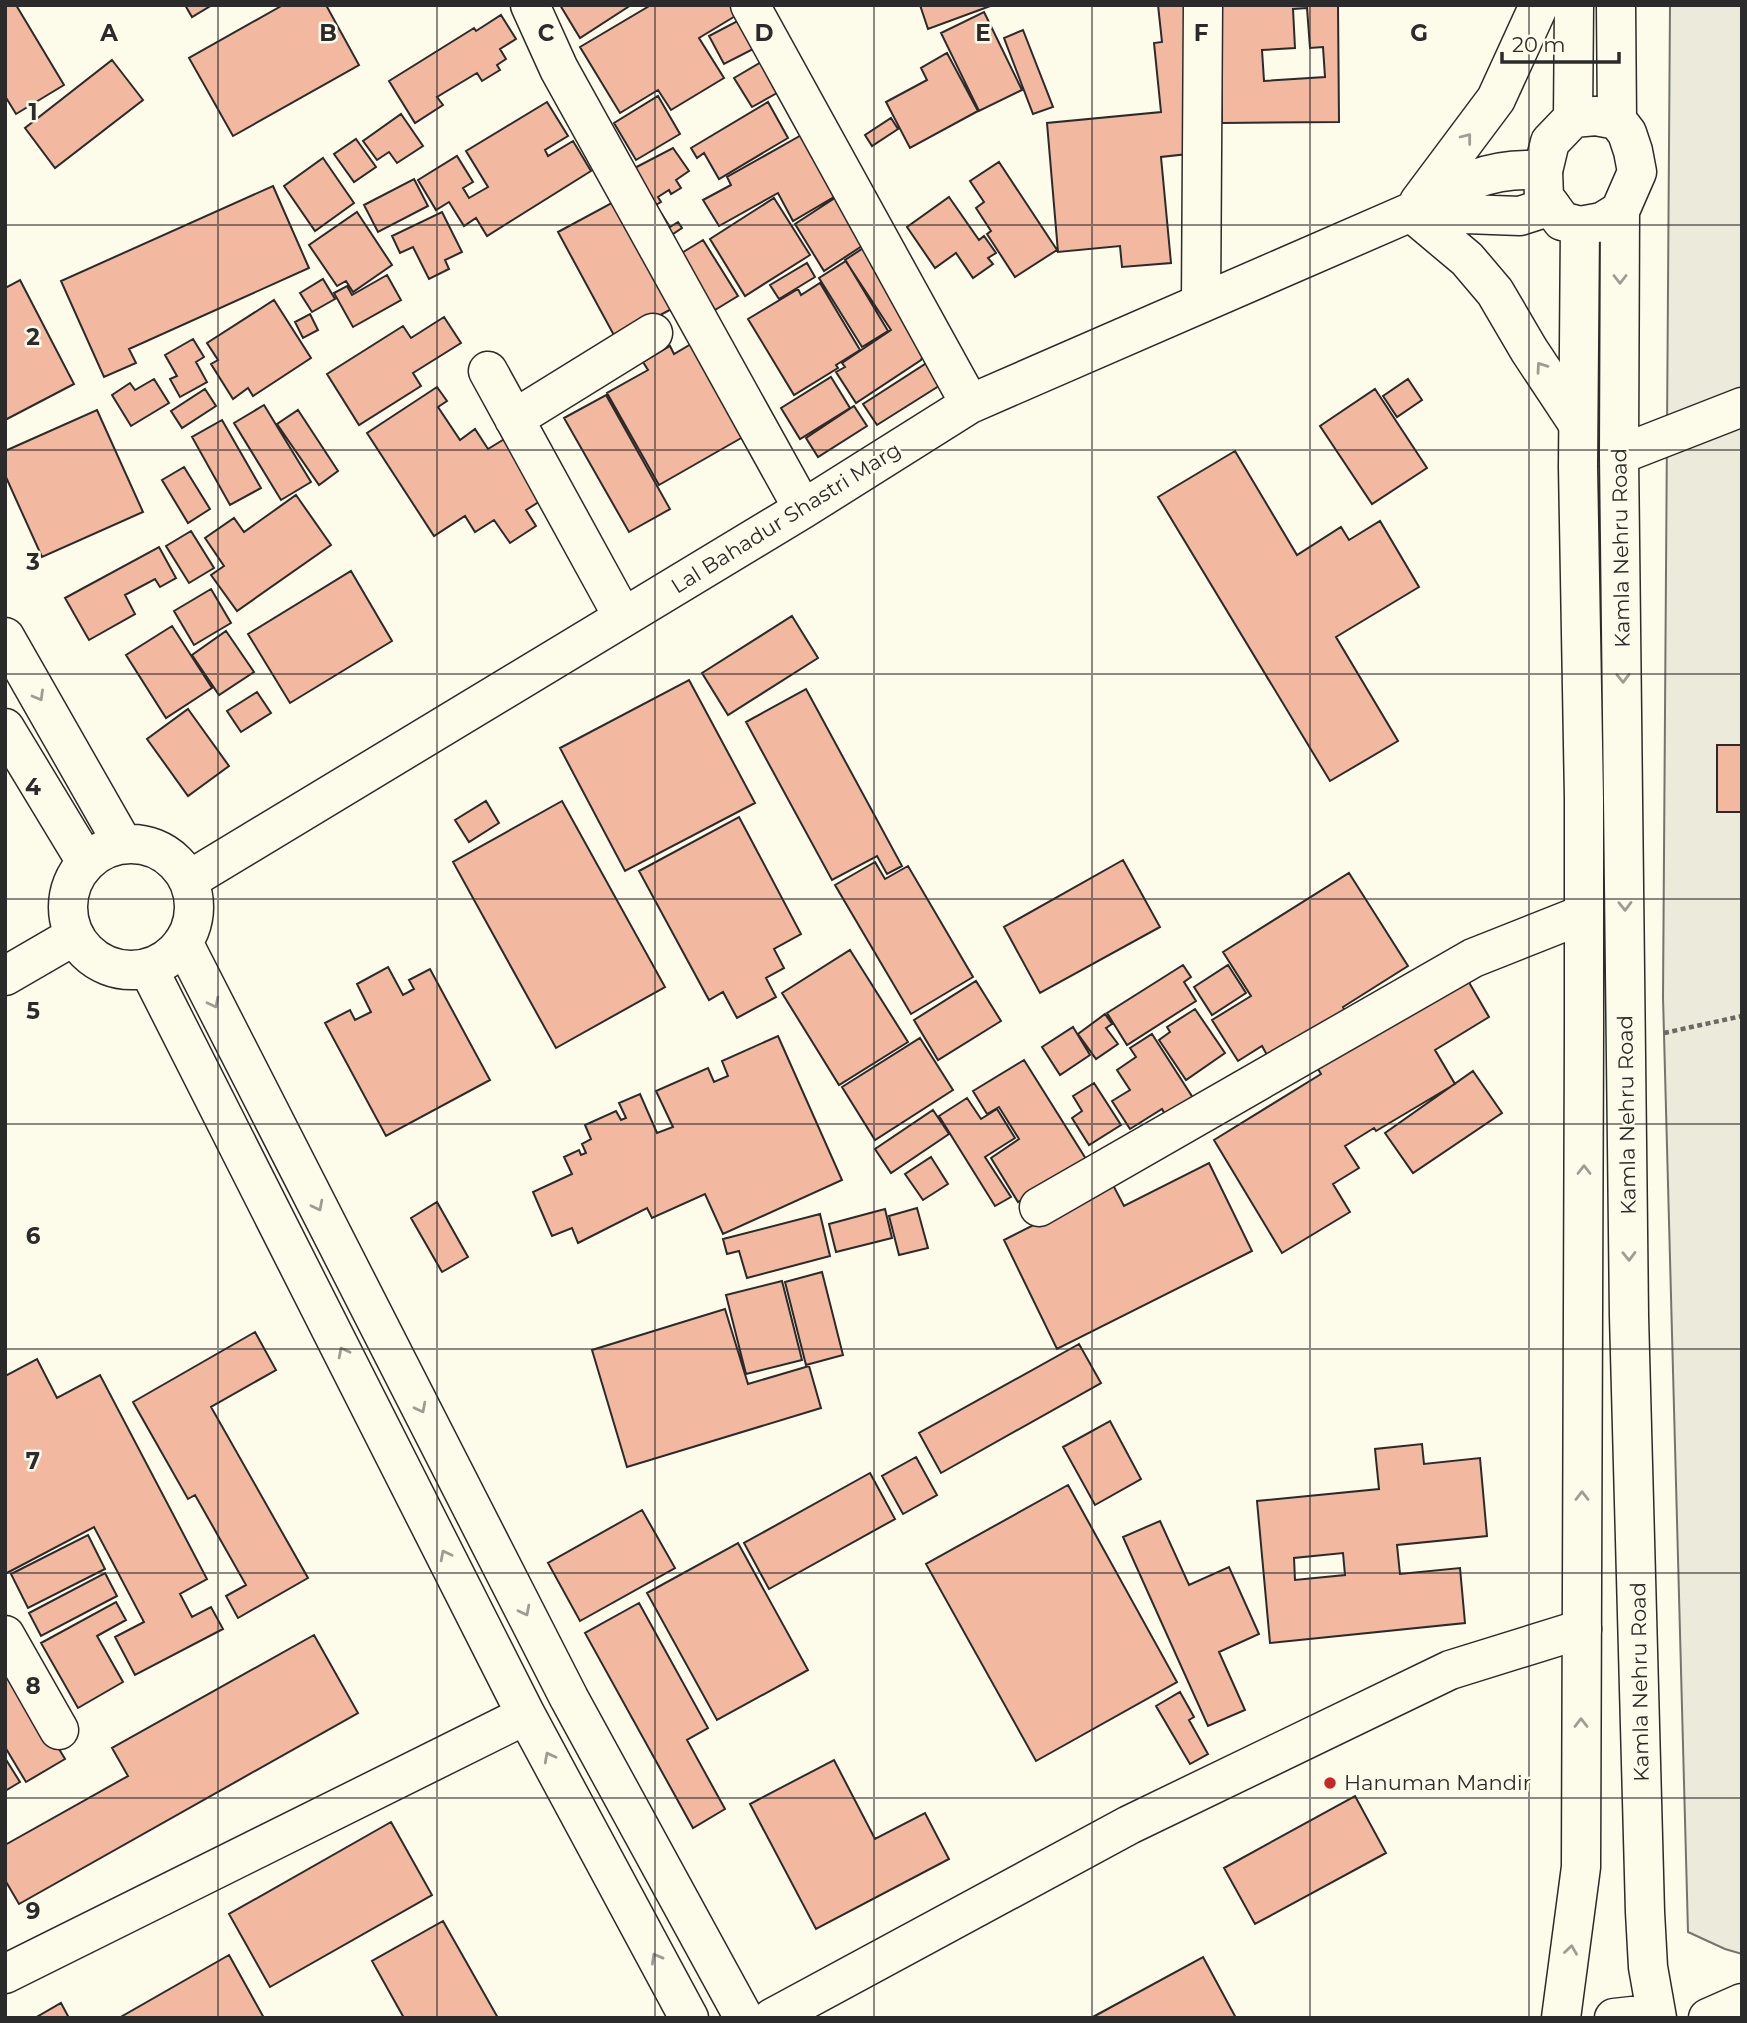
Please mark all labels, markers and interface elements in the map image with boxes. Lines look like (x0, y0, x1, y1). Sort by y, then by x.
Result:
text: A (99, 19, 118, 47)
text: B (319, 19, 337, 47)
text: C (538, 19, 555, 47)
text: D (755, 19, 774, 47)
text: E (975, 19, 991, 47)
text: F (1194, 19, 1209, 47)
text: G (1410, 19, 1428, 47)
scale bar (1502, 21, 1619, 65)
text: 20 m (1512, 32, 1566, 57)
text: 1 (28, 98, 38, 126)
one-way arrow (1458, 133, 1471, 145)
one-way arrow (1612, 275, 1628, 285)
text: 2 (26, 323, 40, 351)
one-way arrow (1537, 362, 1549, 375)
street label: Lal Bahadur Shastri Marg (666, 437, 905, 599)
street label: Kamla Nehru Road (1606, 448, 1635, 648)
text: 3 (25, 548, 40, 576)
one-way arrow (1615, 673, 1630, 684)
one-way arrow (31, 689, 44, 702)
text: 4 (25, 773, 41, 801)
one-way arrow (1617, 901, 1633, 912)
one-way arrow (206, 996, 219, 1008)
text: 5 (26, 997, 40, 1025)
street label: Kamla Nehru Road (1612, 1015, 1641, 1215)
one-way arrow (1576, 1165, 1592, 1175)
one-way arrow (309, 1199, 323, 1211)
text: 6 (26, 1222, 41, 1250)
one-way arrow (1621, 1250, 1636, 1261)
one-way arrow (337, 1347, 351, 1359)
one-way arrow (413, 1401, 426, 1414)
text: 7 (26, 1447, 40, 1475)
one-way arrow (1574, 1490, 1590, 1501)
one-way arrow (440, 1550, 454, 1562)
street label: Kamla Nehru Road (1625, 1582, 1654, 1782)
one-way arrow (516, 1604, 530, 1616)
text: 8 (25, 1672, 41, 1700)
one-way arrow (1573, 1718, 1589, 1728)
one-way arrow (543, 1752, 557, 1765)
place label: Hanuman Mandir (1344, 1770, 1531, 1795)
marker: Hanuman Mandir (1322, 1775, 1338, 1791)
text: 9 (26, 1897, 40, 1925)
one-way arrow (1563, 1944, 1578, 1956)
one-way arrow (651, 1953, 664, 1965)

